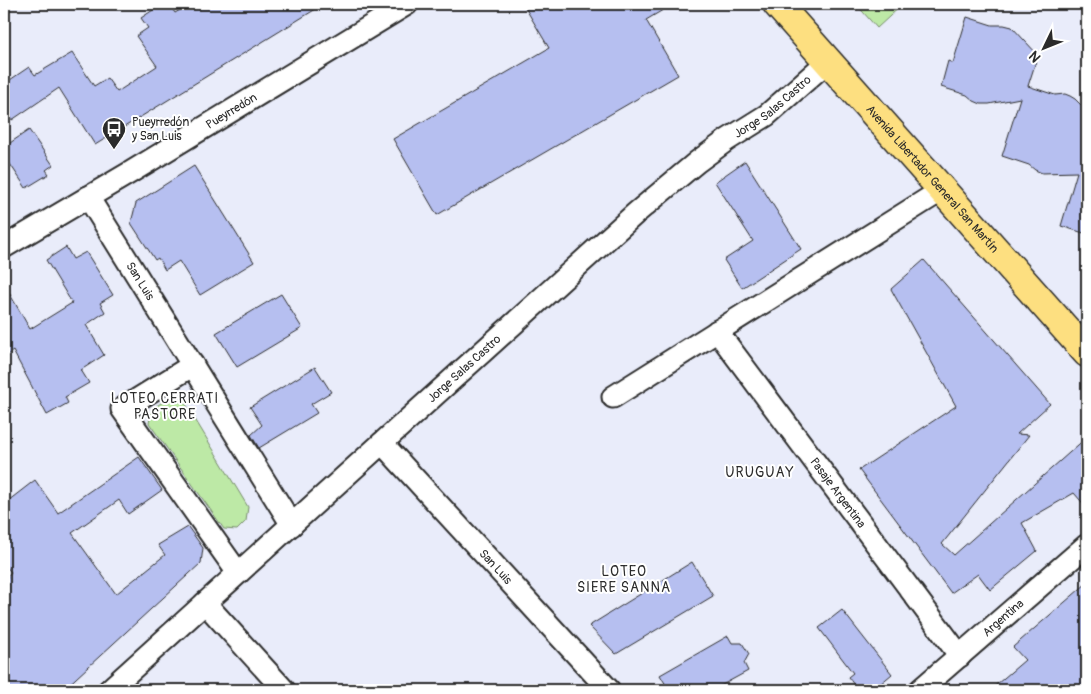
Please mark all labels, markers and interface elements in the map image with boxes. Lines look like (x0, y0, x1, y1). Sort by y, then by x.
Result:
north arrow (1018, 22, 1068, 72)
text: N (1025, 47, 1044, 66)
street label: Jorge Salas Castro (731, 72, 814, 141)
street label: Pueyrredón (203, 90, 260, 132)
street label: Avenida Libertador General San Martín (863, 102, 1002, 256)
place label: Pueyrredón y San Luis (131, 115, 189, 144)
bus stop icon: Pueyrredón y San Luis (101, 116, 127, 150)
street label: San Luis (123, 259, 158, 303)
street label: Jorge Salas Castro (424, 331, 504, 406)
district label: LOTEO CERRATI PASTORE (111, 390, 219, 423)
street label: Pasaje Argentina (807, 455, 869, 531)
district label: URUGUAY (725, 464, 795, 481)
street label: San Luis (476, 546, 516, 588)
district label: LOTEO SIERE SANNA (577, 563, 671, 596)
street label: Argentina (979, 596, 1027, 640)

